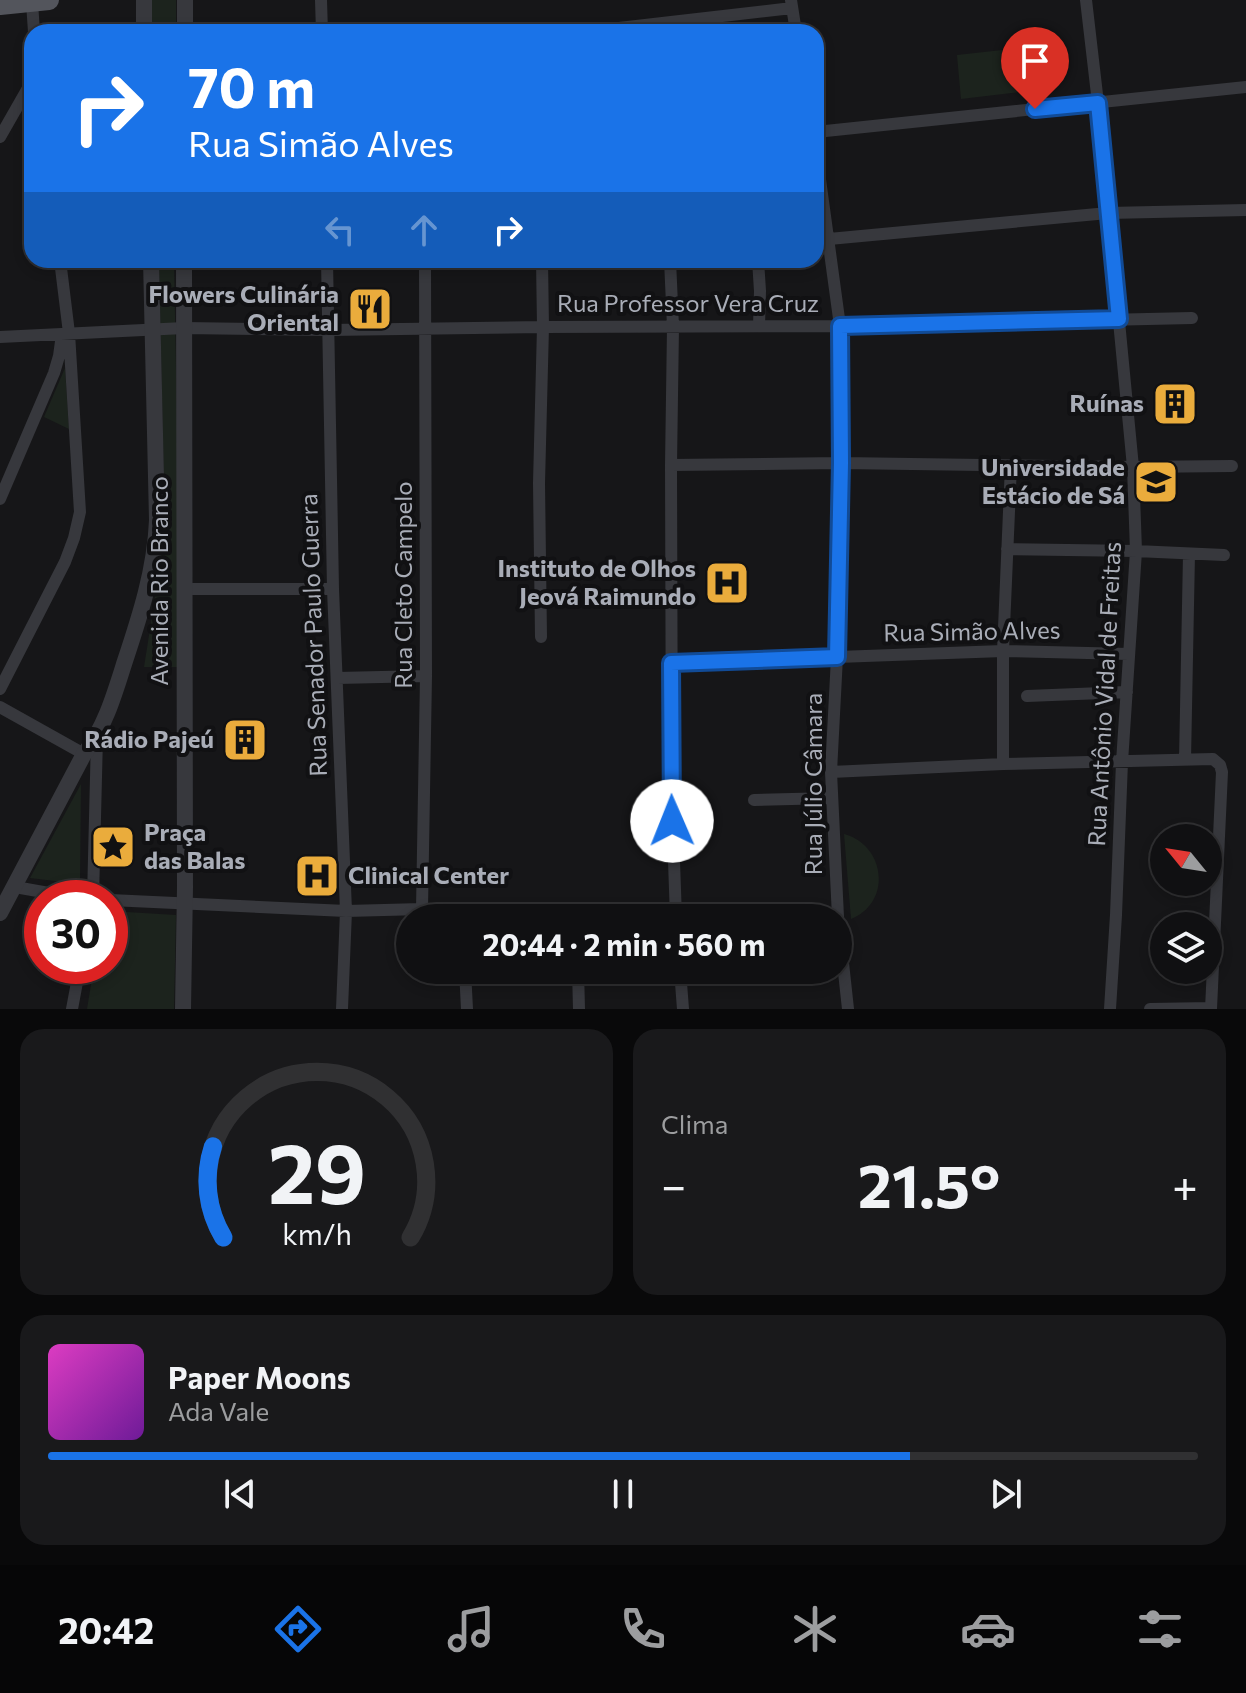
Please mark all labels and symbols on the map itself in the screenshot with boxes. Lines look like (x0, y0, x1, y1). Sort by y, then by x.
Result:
pin (1001, 27, 1069, 109)
place label: Flowers Culinária Oriental (148, 279, 339, 336)
restaurant icon: Flowers Culinária Oriental (346, 285, 394, 333)
street label: Rua Professor Vera Cruz (557, 288, 819, 317)
building icon: Ruínas (1151, 380, 1199, 428)
place label: Ruínas (1070, 388, 1144, 417)
place label: Universidade Estácio de Sá (981, 452, 1125, 509)
school or university icon: Universidade Estácio de Sá (1132, 458, 1180, 506)
street label: Avenida Rio Branco (144, 476, 173, 686)
street label: Rua Cleto Campelo (388, 481, 417, 689)
street label: Rua Senador Paulo Guerra (293, 493, 332, 777)
street label: Rua Antônio Vidal de Freitas (1081, 541, 1126, 847)
place label: Instituto de Olhos Jeová Raimundo (497, 553, 696, 610)
hospital icon: Instituto de Olhos Jeová Raimundo (703, 559, 751, 607)
street label: Rua Simão Alves (883, 614, 1061, 647)
street label: Rua Júlio Câmara (798, 693, 827, 875)
building icon: Rádio Pajeú (221, 716, 269, 764)
place label: Rádio Pajeú (84, 724, 214, 753)
position arrow (630, 779, 714, 863)
place label: Praça das Balas (144, 817, 245, 874)
place icon: Praça das Balas (89, 823, 137, 871)
north arrow (1150, 824, 1222, 896)
hospital icon: Clinical Center (293, 852, 341, 900)
place label: Clinical Center (348, 860, 509, 889)
speed limit sign: 30 (24, 880, 128, 984)

